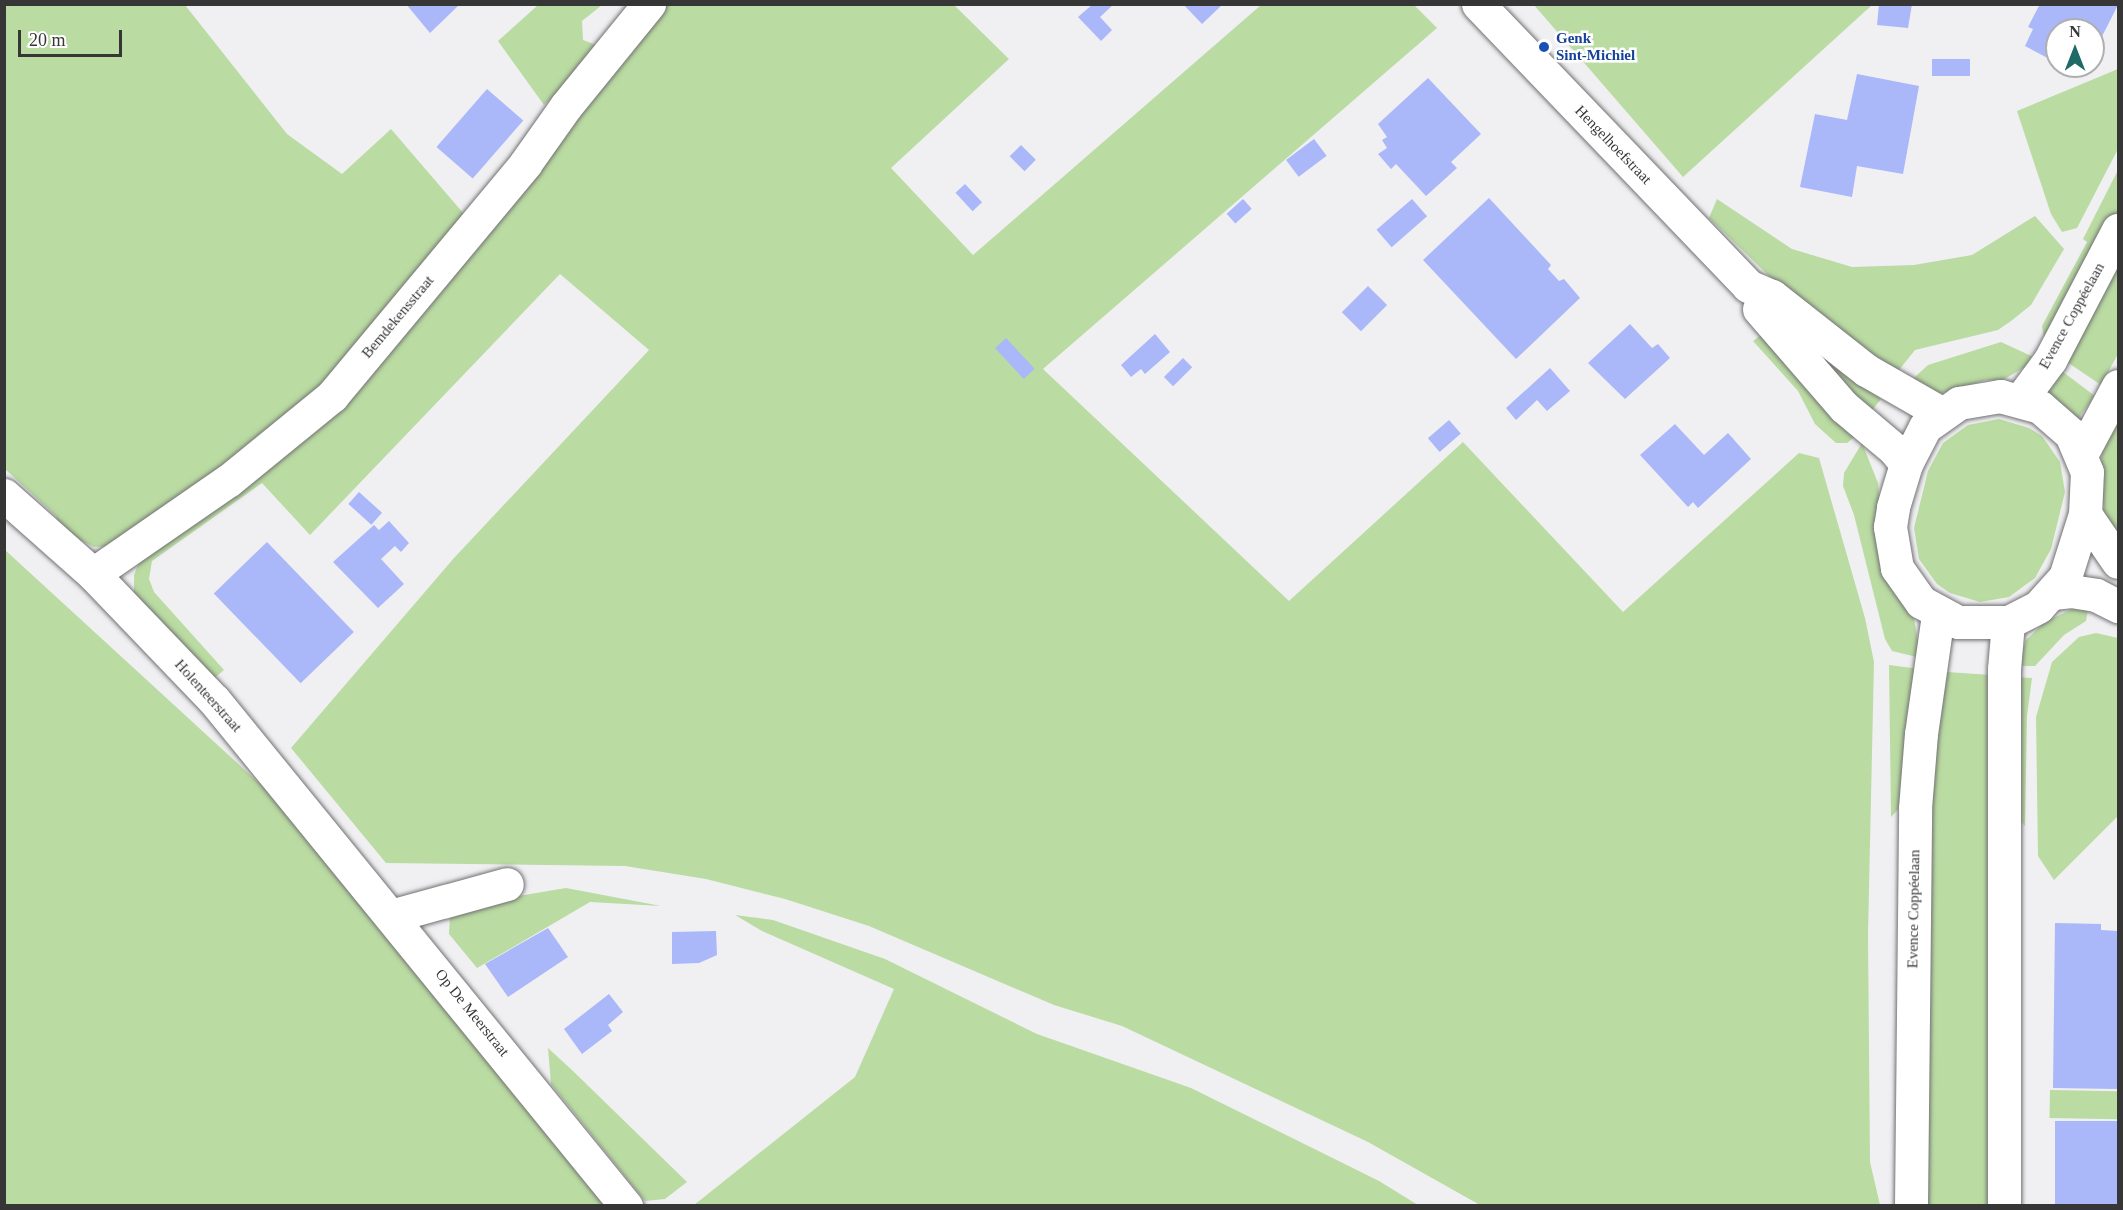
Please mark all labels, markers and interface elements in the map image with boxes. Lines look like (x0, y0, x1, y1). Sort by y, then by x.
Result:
scale bar (21, 18, 124, 56)
north arrow (2045, 18, 2105, 78)
text: N (2069, 23, 2081, 40)
place label: Genk Sint-Michiel (1556, 29, 1635, 64)
text: 20 m (29, 30, 66, 50)
marker: Genk Sint-Michiel (1537, 40, 1551, 54)
street label: Hengelhoefstraat (1571, 102, 1655, 188)
street label: Evence Coppéelaan (2035, 260, 2109, 372)
street label: Bemdekensstraat (358, 272, 438, 362)
street label: Holenteerstraat (171, 656, 245, 736)
street label: Evence Coppéelaan (1904, 850, 1924, 968)
street label: Op De Meerstraat (431, 966, 513, 1060)

